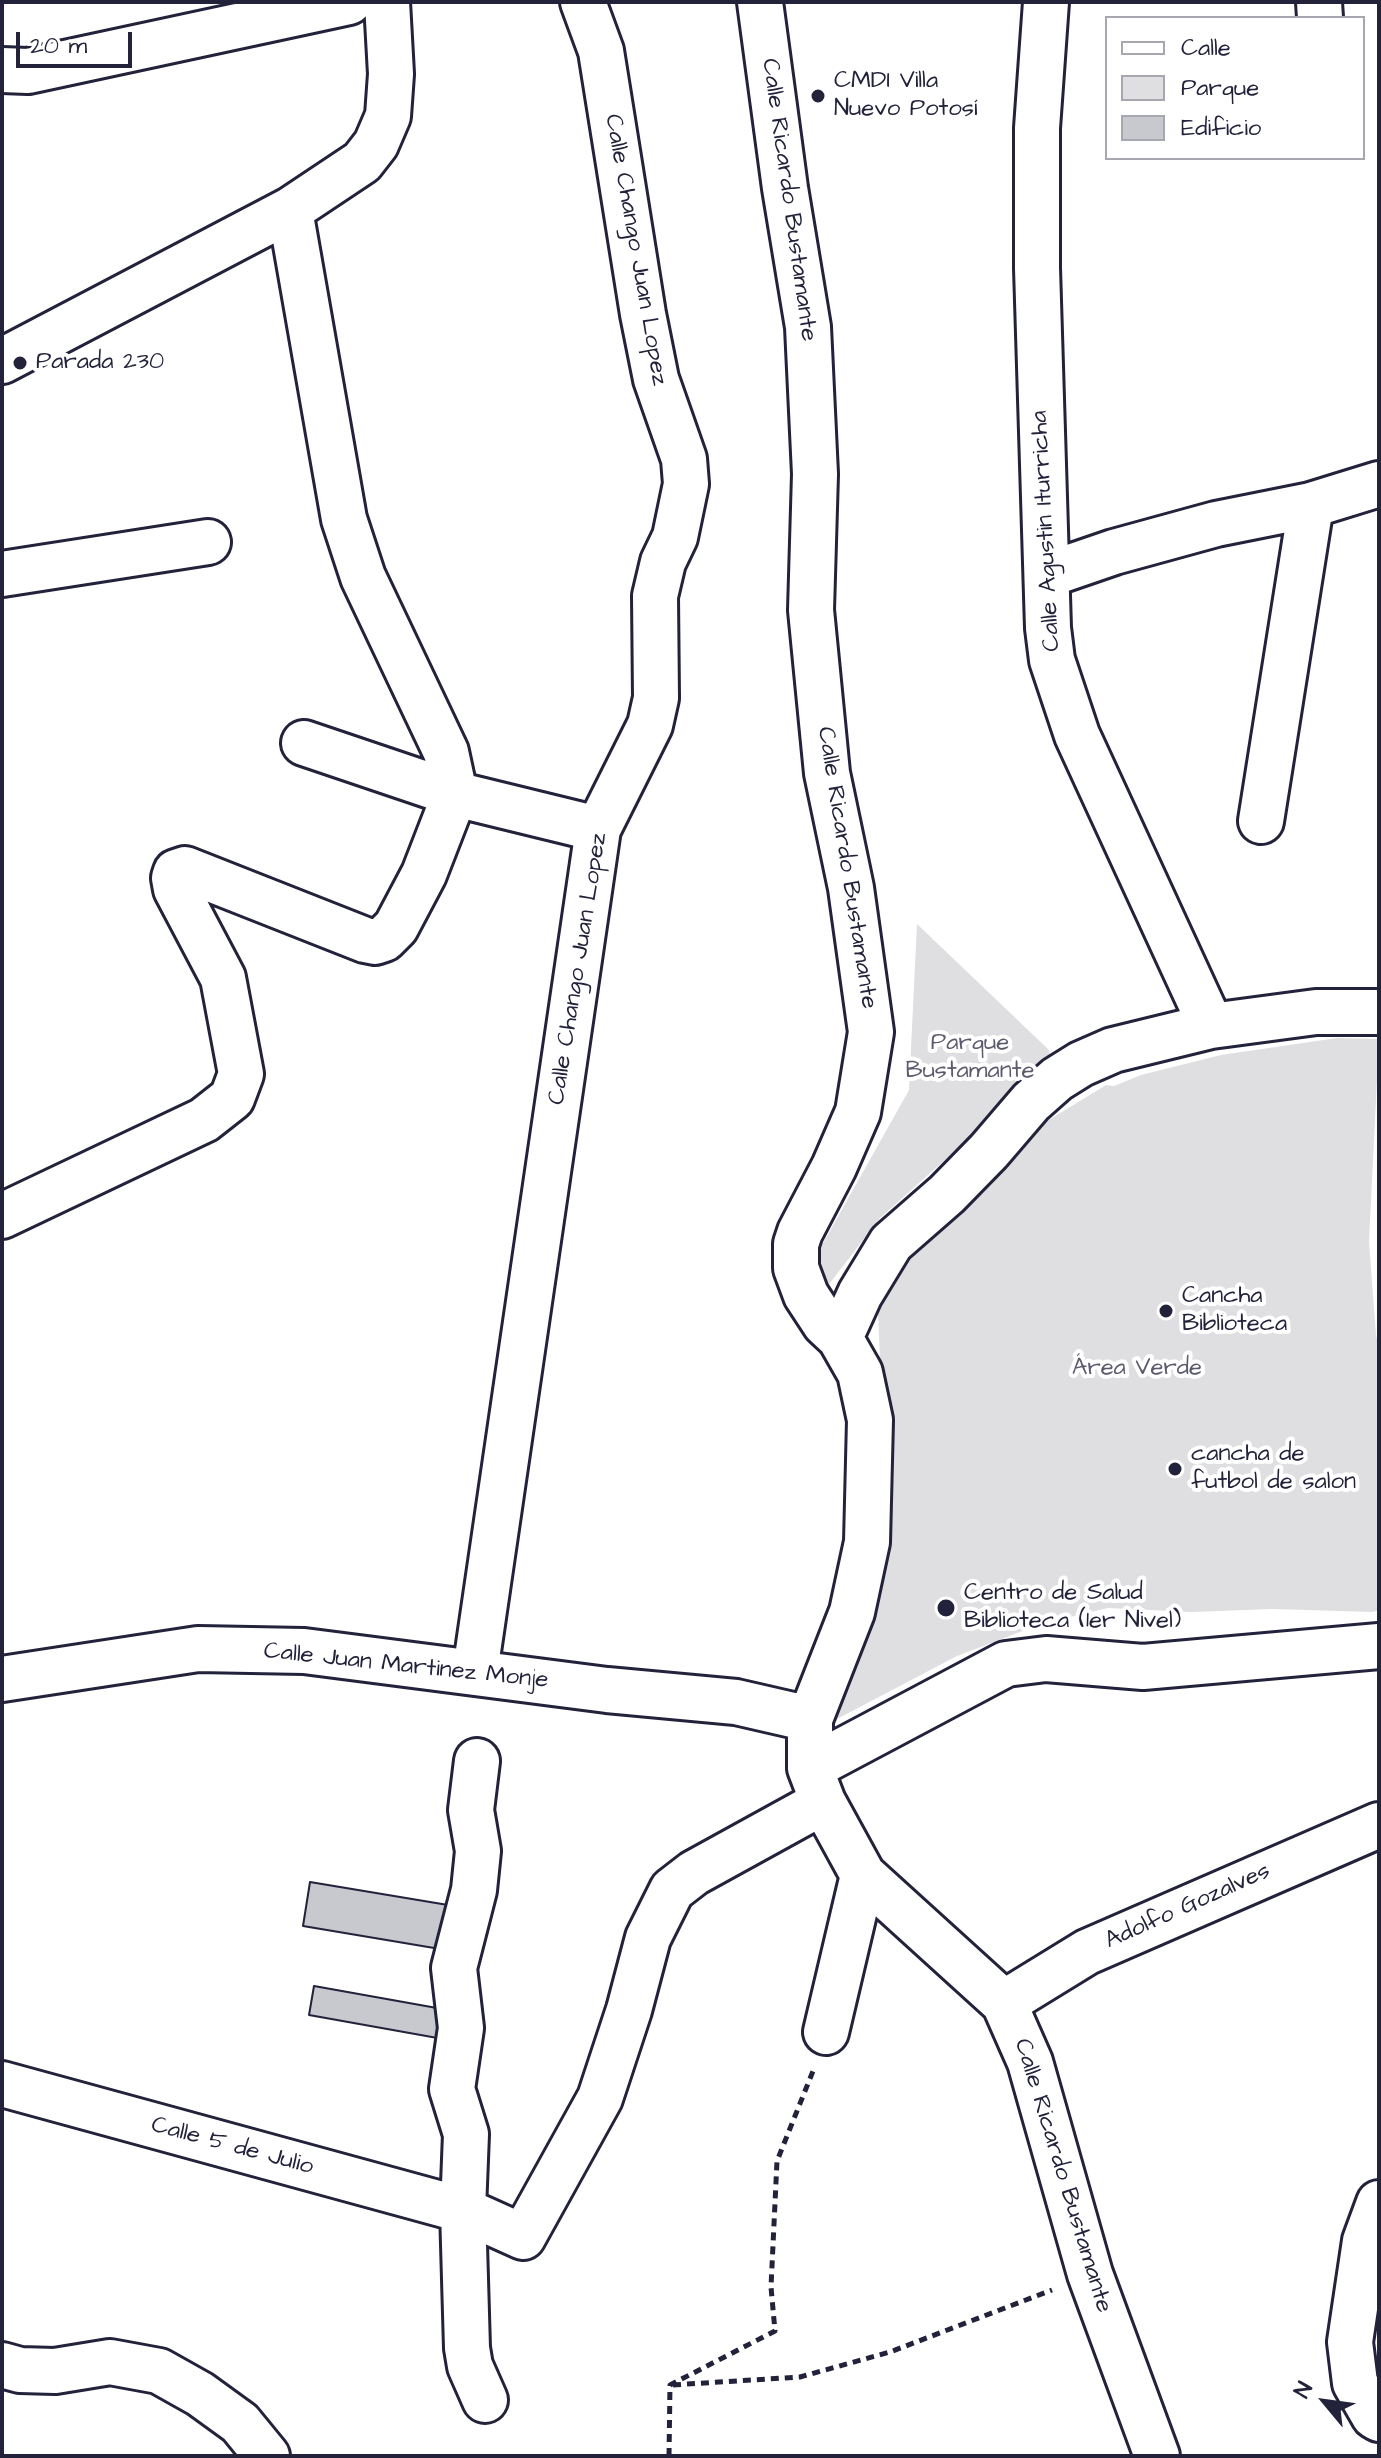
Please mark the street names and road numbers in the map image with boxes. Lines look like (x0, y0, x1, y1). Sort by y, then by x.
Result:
street label: Calle Ricardo Bustamante (754, 57, 822, 343)
street label: Calle Chango Juan Lopez (597, 112, 673, 388)
street label: Calle Agustin Iturricha (1026, 410, 1068, 652)
street label: Calle Ricardo Bustamante (809, 725, 883, 1011)
street label: Calle Chango Juan Lopez (543, 831, 615, 1107)
street label: Calle Juan Martinez Monje (262, 1638, 550, 1696)
street label: Adolfo Gozalves (1101, 1858, 1275, 1956)
street label: Calle Ricardo Bustamante (1007, 2036, 1117, 2316)
street label: Calle 5 de Julio (148, 2112, 316, 2182)

